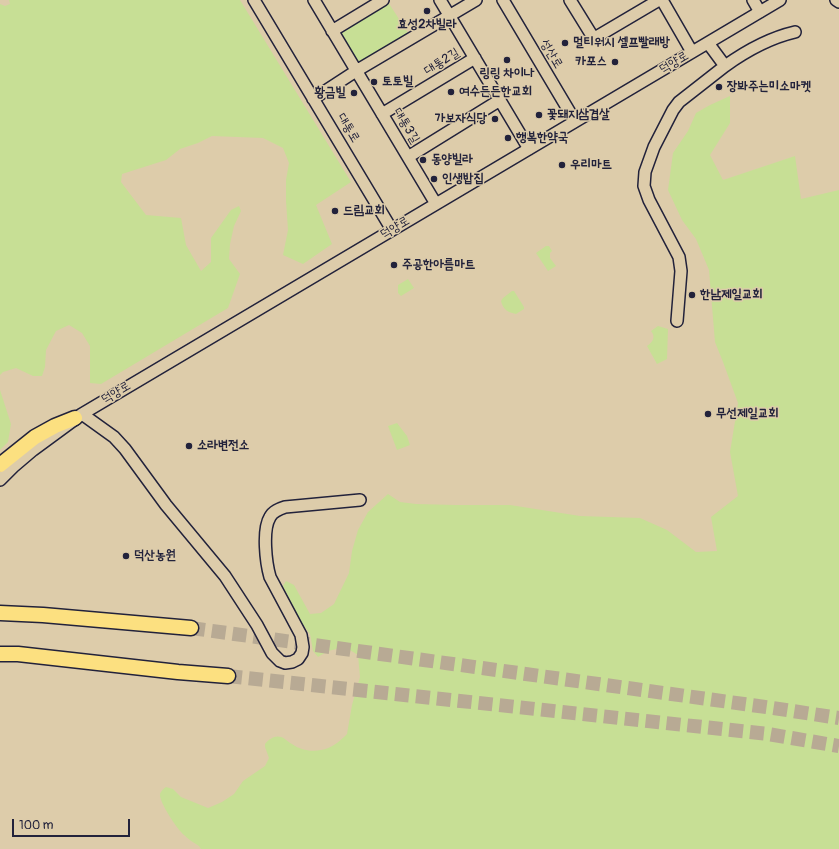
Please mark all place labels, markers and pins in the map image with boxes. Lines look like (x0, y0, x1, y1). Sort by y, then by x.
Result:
marker: 효성2차빌라 (422, 6, 432, 16)
place label: 효성2차빌라 (397, 17, 457, 33)
place label: 멀티워시 셀프빨래방 (573, 35, 670, 51)
marker: 멀티워시 셀프빨래방 (560, 38, 570, 48)
place label: 카포스 (576, 54, 607, 70)
marker: 링링 차이나 (502, 55, 512, 65)
marker: 카포스 (610, 57, 620, 67)
place label: 링링 차이나 (479, 66, 535, 82)
place label: 토토빌 (382, 74, 413, 90)
marker: 토토빌 (369, 77, 379, 87)
place label: 장봐주는미소마켓 (727, 79, 811, 95)
marker: 장봐주는미소마켓 (714, 82, 724, 92)
place label: 여수든든한교회 (459, 84, 532, 100)
place label: 황금빌 (315, 85, 346, 101)
marker: 여수든든한교회 (446, 87, 456, 97)
marker: 황금빌 (349, 88, 359, 98)
place label: 꽃돼지삼겹살 (547, 107, 610, 123)
marker: 꽃돼지삼겹살 (534, 110, 544, 120)
place label: 가보자식당 (435, 111, 487, 127)
marker: 가보자식당 (490, 114, 500, 124)
place label: 행복한약국 (516, 130, 568, 146)
marker: 행복한약국 (503, 133, 513, 143)
place label: 동양빌라 (431, 152, 473, 168)
marker: 동양빌라 (418, 155, 428, 165)
place label: 우리마트 (570, 157, 612, 173)
marker: 우리마트 (557, 160, 567, 170)
place label: 인생밥집 (442, 171, 484, 187)
marker: 인생밥집 (429, 174, 439, 184)
place label: 드림교회 (343, 203, 385, 219)
marker: 드림교회 (330, 206, 340, 216)
place label: 주공한아름마트 (402, 257, 475, 273)
marker: 주공한아름마트 (389, 260, 399, 270)
place label: 한남제일교회 (700, 287, 763, 303)
marker: 한남제일교회 (687, 290, 697, 300)
place label: 무선제일교회 (716, 406, 779, 422)
marker: 무선제일교회 (703, 409, 713, 419)
place label: 소라변전소 (197, 438, 249, 454)
marker: 소라변전소 (184, 441, 194, 451)
place label: 덕산농원 (134, 548, 176, 564)
marker: 덕산농원 (121, 551, 131, 561)

